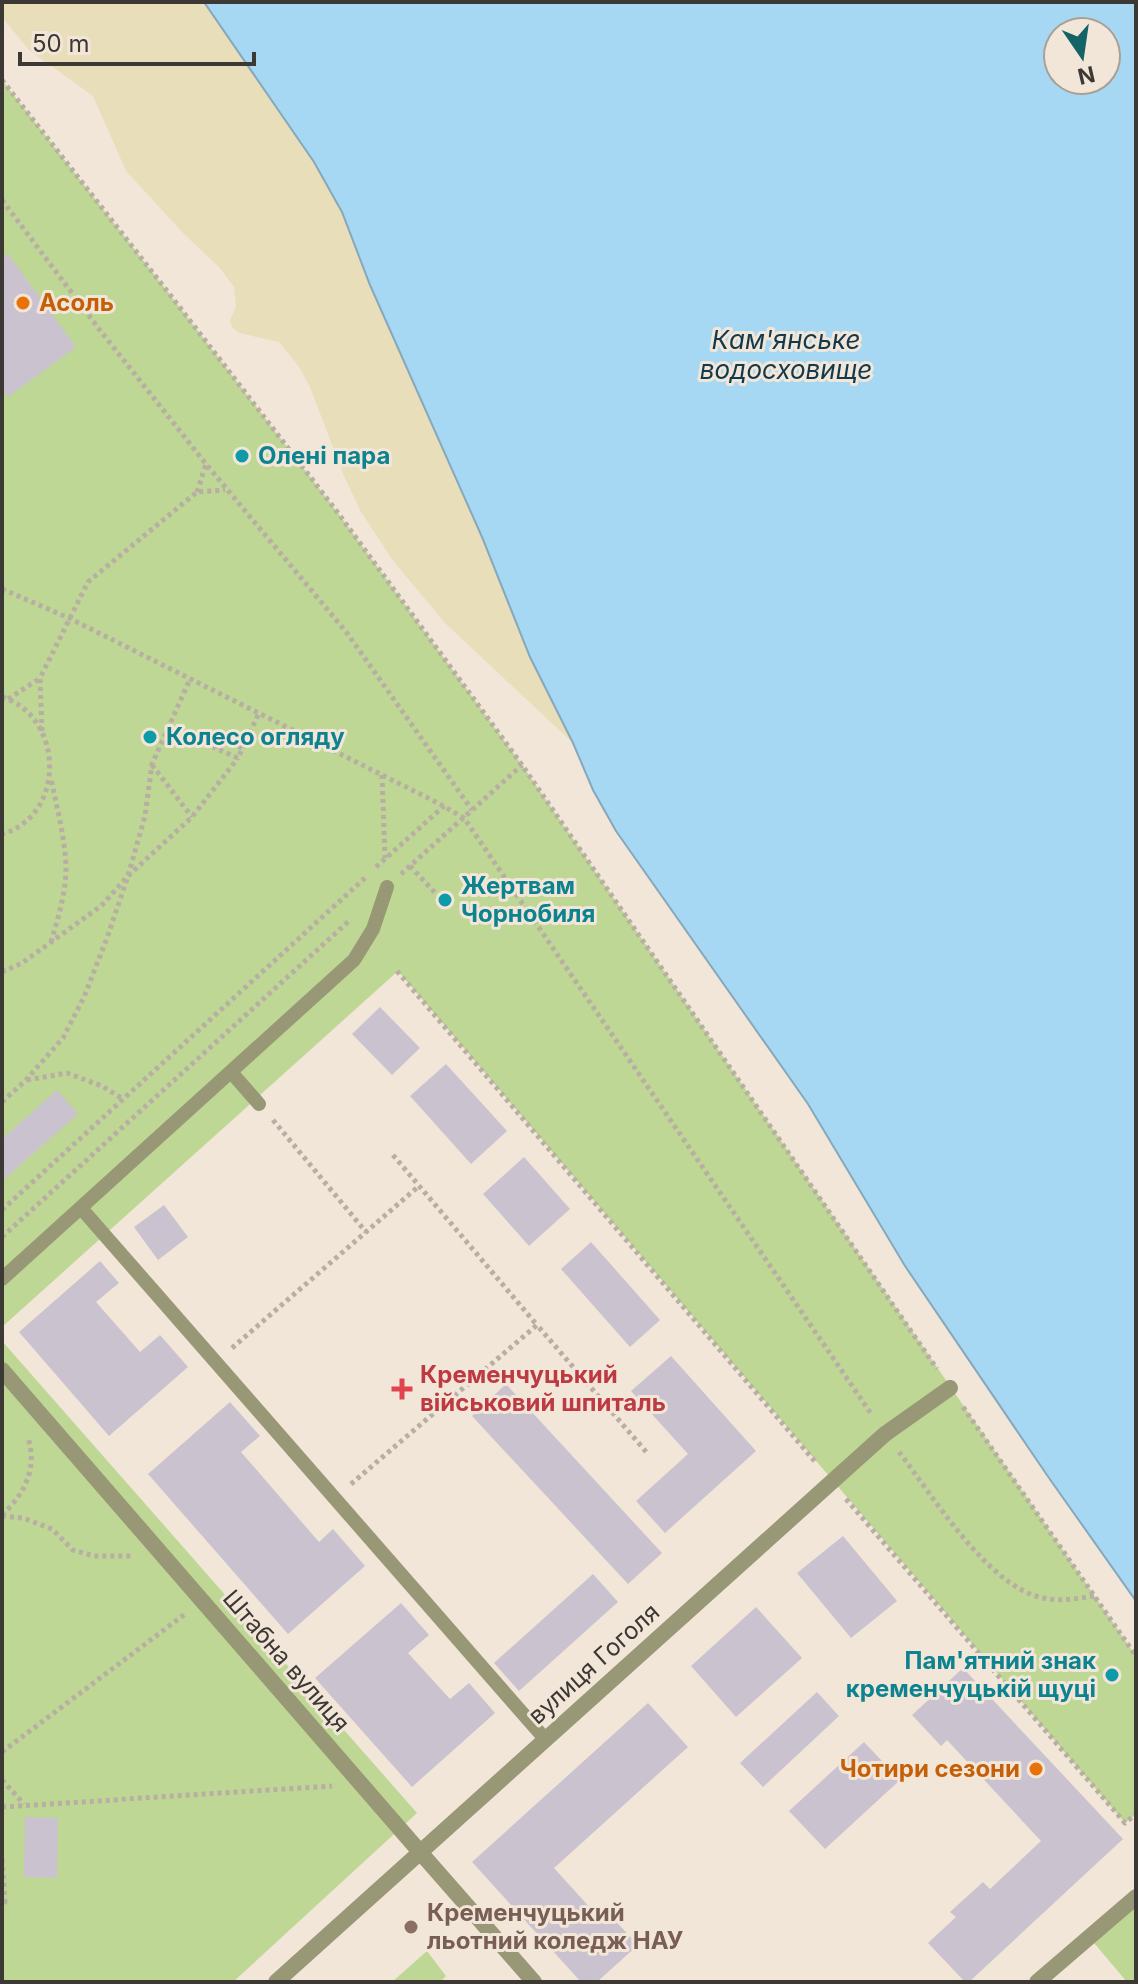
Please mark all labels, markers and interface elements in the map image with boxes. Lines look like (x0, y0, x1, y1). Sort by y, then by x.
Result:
scale bar (20, 16, 254, 66)
north arrow (1042, 16, 1122, 96)
text: 50 m (32, 29, 90, 58)
text: N (1075, 61, 1098, 90)
place label: Асоль (39, 288, 114, 317)
marker: Асоль (14, 294, 32, 312)
water label: Кам'янське водосховище (700, 324, 872, 385)
place label: Олені пара (258, 441, 390, 470)
marker: Олені пара (233, 447, 251, 465)
place label: Колесо огляду (166, 722, 345, 751)
marker: Колесо огляду (141, 728, 159, 746)
place label: Жертвам Чорнобиля (461, 871, 595, 928)
marker: Жертвам Чорнобиля (436, 891, 454, 909)
place label: Кременчуцький військовий шпиталь (420, 1360, 666, 1417)
marker: Кременчуцький військовий шпиталь (391, 1378, 413, 1400)
street label: Штабна вулиця (217, 1584, 356, 1737)
street label: вулиця Гоголя (522, 1597, 665, 1730)
place label: Пам'ятний знак кременчуцькій щуці (846, 1646, 1096, 1703)
marker: Пам'ятний знак кременчуцькій щуці (1103, 1666, 1121, 1684)
place label: Чотири сезони (840, 1754, 1020, 1783)
marker: Чотири сезони (1027, 1760, 1045, 1778)
place label: Кременчуцький льотний коледж НАУ (427, 1898, 684, 1955)
marker: Кременчуцький льотний коледж НАУ (402, 1918, 420, 1936)

